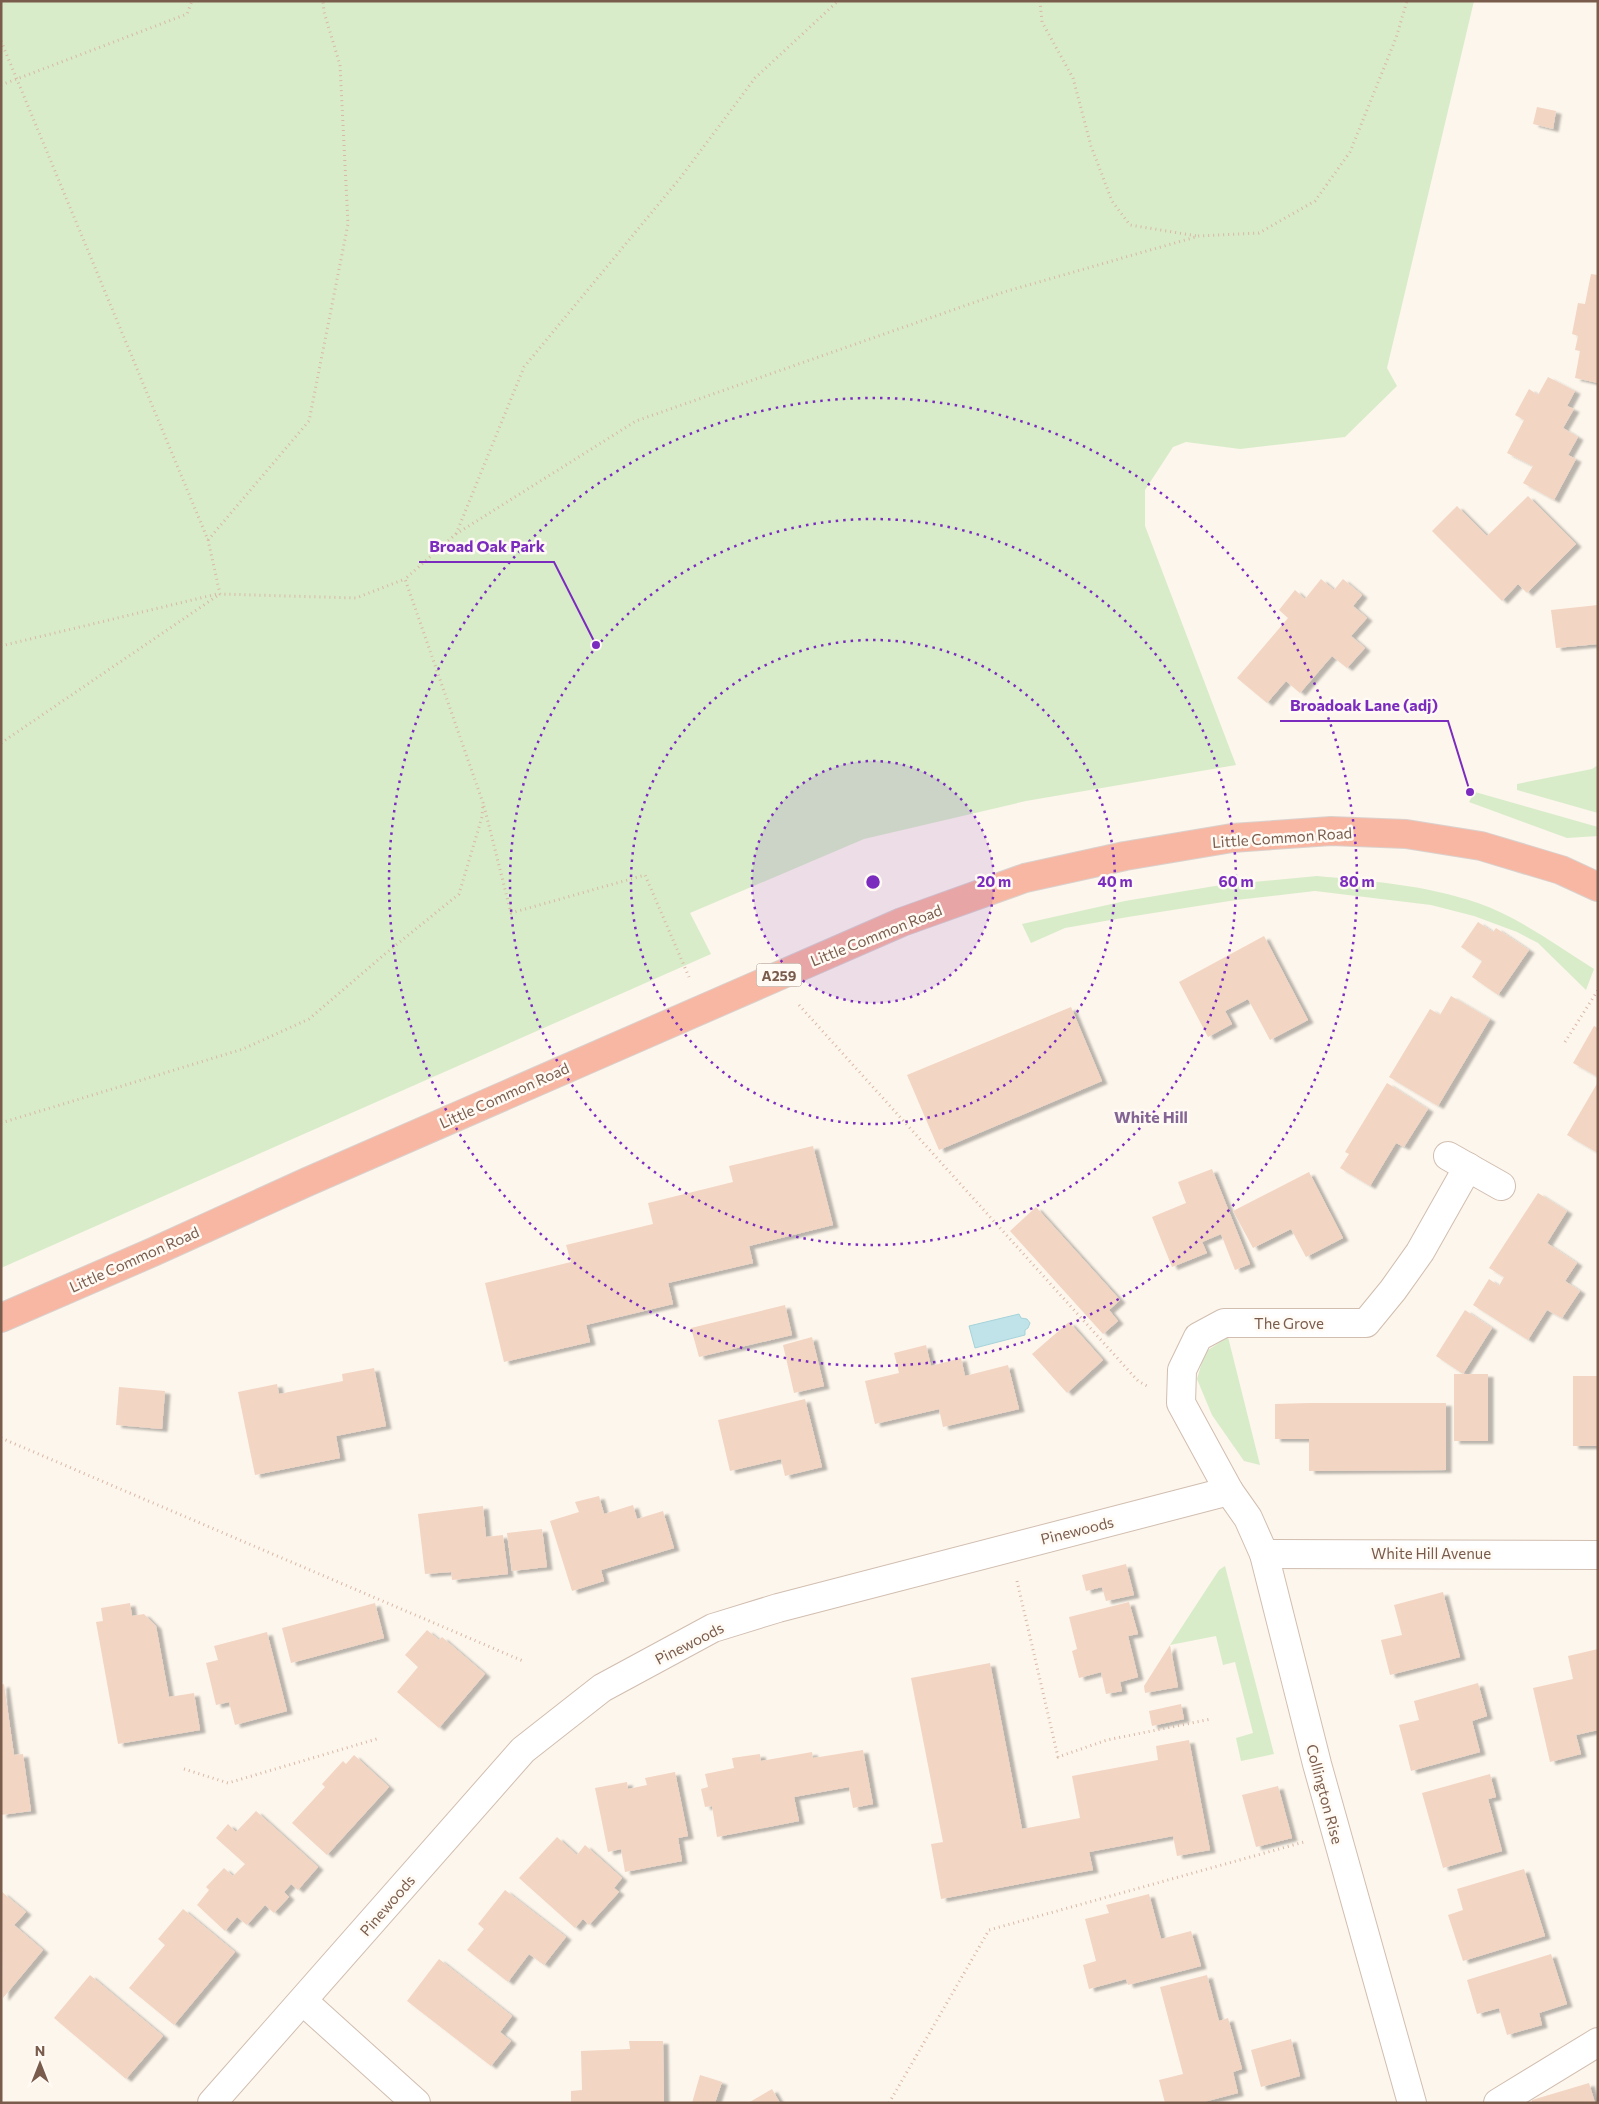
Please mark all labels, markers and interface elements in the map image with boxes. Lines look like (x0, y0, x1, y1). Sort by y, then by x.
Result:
callout: Broad Oak Park (419, 531, 554, 562)
text: Broad Oak Park (429, 536, 546, 555)
callout: Broadoak Lane (adj) (1280, 690, 1448, 721)
text: Broadoak Lane (adj) (1290, 695, 1438, 714)
street label: Little Common Road (1211, 823, 1353, 851)
text: 20 m (977, 872, 1011, 890)
text: 40 m (1097, 872, 1133, 890)
text: 60 m (1218, 872, 1254, 890)
text: 80 m (1339, 872, 1375, 890)
centre of rings (864, 873, 882, 891)
street label: Little Common Road (808, 900, 944, 970)
road number: A259 (756, 964, 802, 986)
street label: Little Common Road (436, 1058, 572, 1132)
district label: White Hill (1114, 1107, 1188, 1126)
street label: Little Common Road (66, 1222, 202, 1296)
street label: The Grove (1254, 1314, 1324, 1332)
street label: Pinewoods (1039, 1512, 1116, 1548)
street label: White Hill Avenue (1371, 1544, 1491, 1562)
street label: Pinewoods (652, 1618, 727, 1668)
street label: Collington Rise (1303, 1742, 1347, 1846)
street label: Pinewoods (356, 1871, 418, 1939)
north arrow (15, 2039, 65, 2089)
text: N (35, 2042, 45, 2059)

